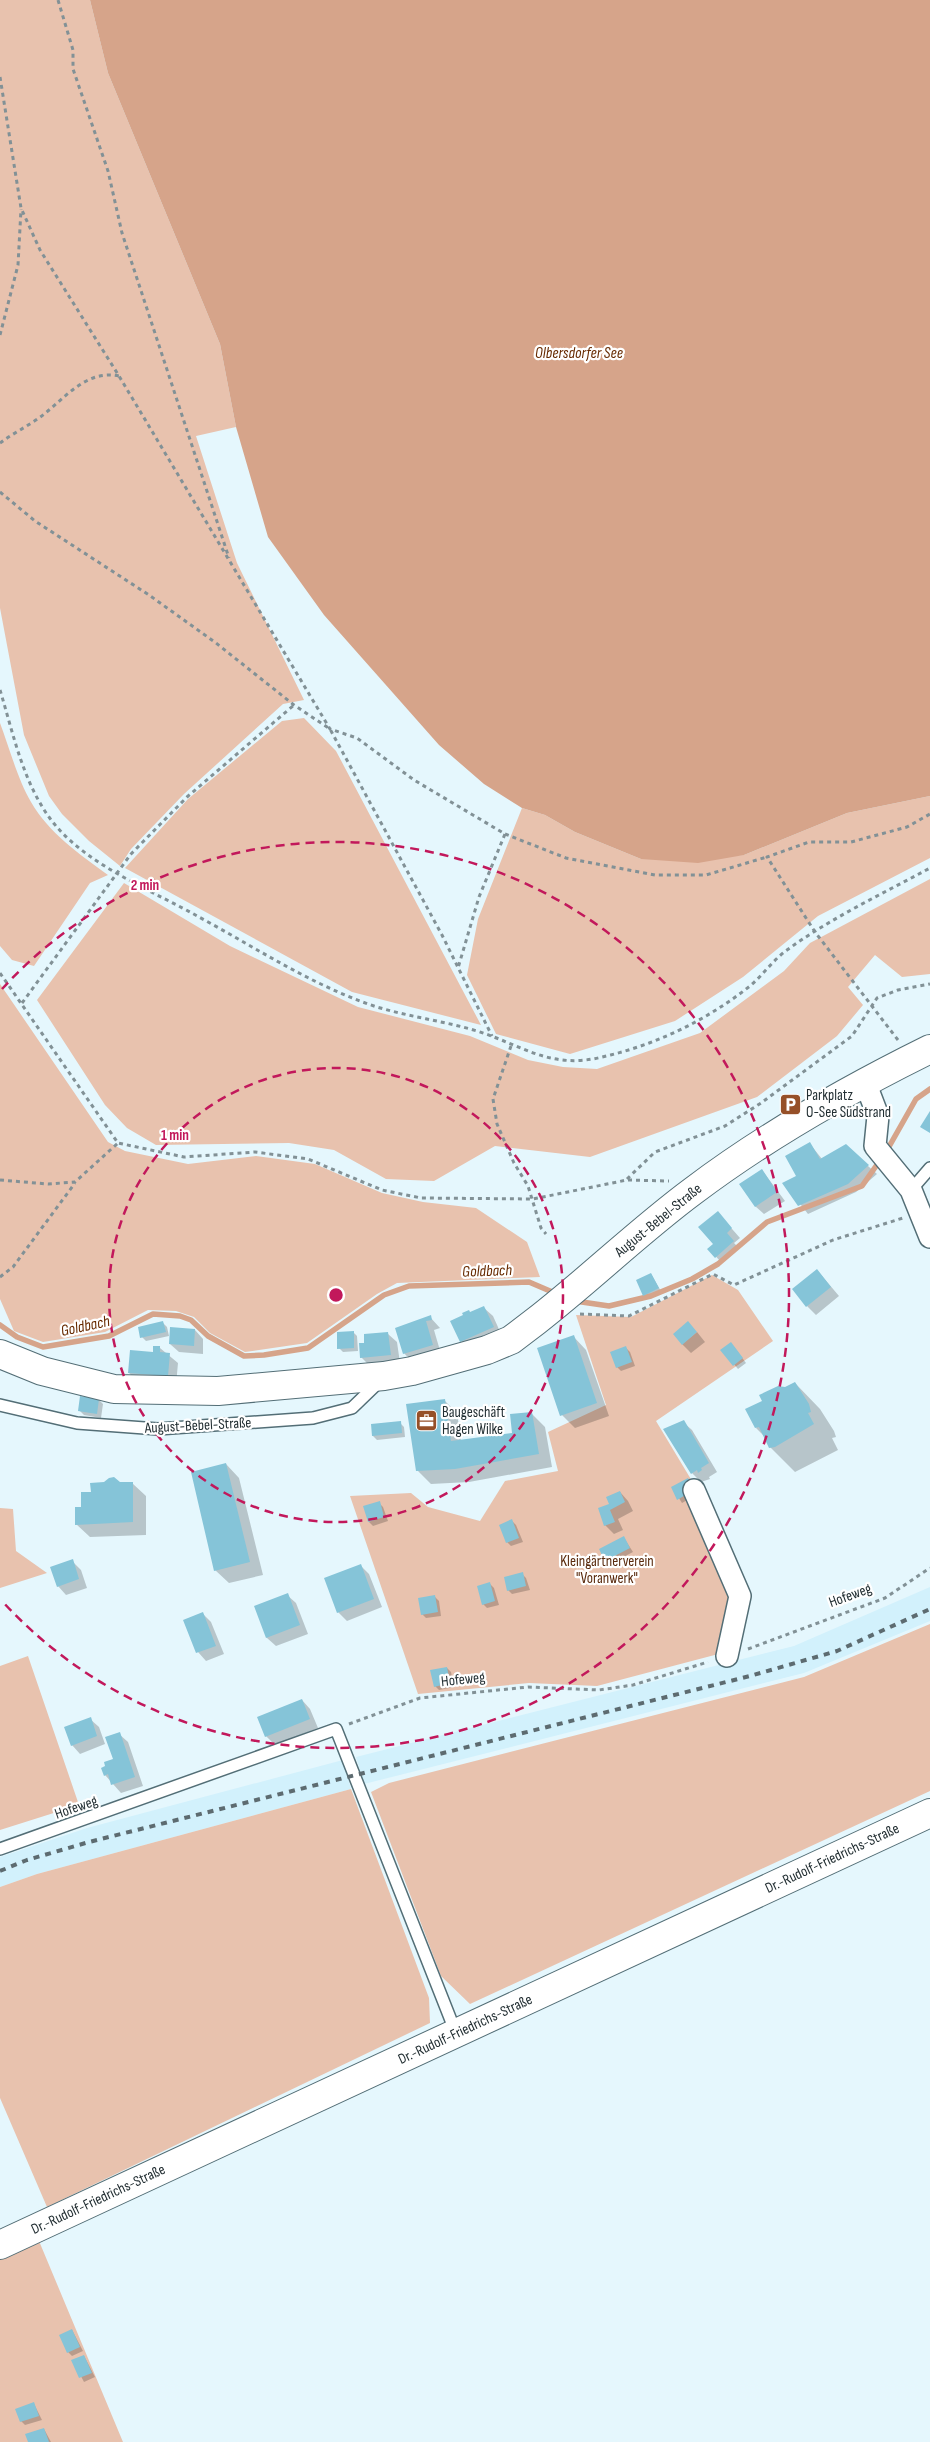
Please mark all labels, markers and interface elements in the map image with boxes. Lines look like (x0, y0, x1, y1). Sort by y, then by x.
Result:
water label: Olbersdorfer See (535, 344, 623, 363)
text: 2 min (131, 876, 159, 895)
place label: Parkplatz O-See Südstrand (806, 1086, 891, 1122)
parking icon: Parkplatz O-See Südstrand (778, 1092, 802, 1116)
text: 1 min (161, 1126, 189, 1145)
street label: August-Bebel-Straße (610, 1179, 706, 1262)
water label: Goldbach (462, 1261, 513, 1282)
centre of rings (327, 1286, 345, 1304)
water label: Goldbach (59, 1312, 112, 1341)
place label: Baugeschäft Hagen Wilke (442, 1403, 506, 1439)
office icon: Baugeschäft Hagen Wilke (414, 1409, 438, 1433)
street label: August-Bebel-Straße (143, 1413, 252, 1438)
park label: Kleingärtnerverein "Voranwerk" (560, 1552, 654, 1588)
street label: Hofeweg (826, 1579, 874, 1612)
street label: Hofeweg (440, 1668, 486, 1691)
street label: Hofeweg (52, 1791, 100, 1824)
street label: Dr.-Rudolf-Friedrichs-Straße (762, 1819, 902, 1898)
street label: Dr.-Rudolf-Friedrichs-Straße (395, 1990, 535, 2069)
street label: Dr.-Rudolf-Friedrichs-Straße (28, 2160, 168, 2239)

